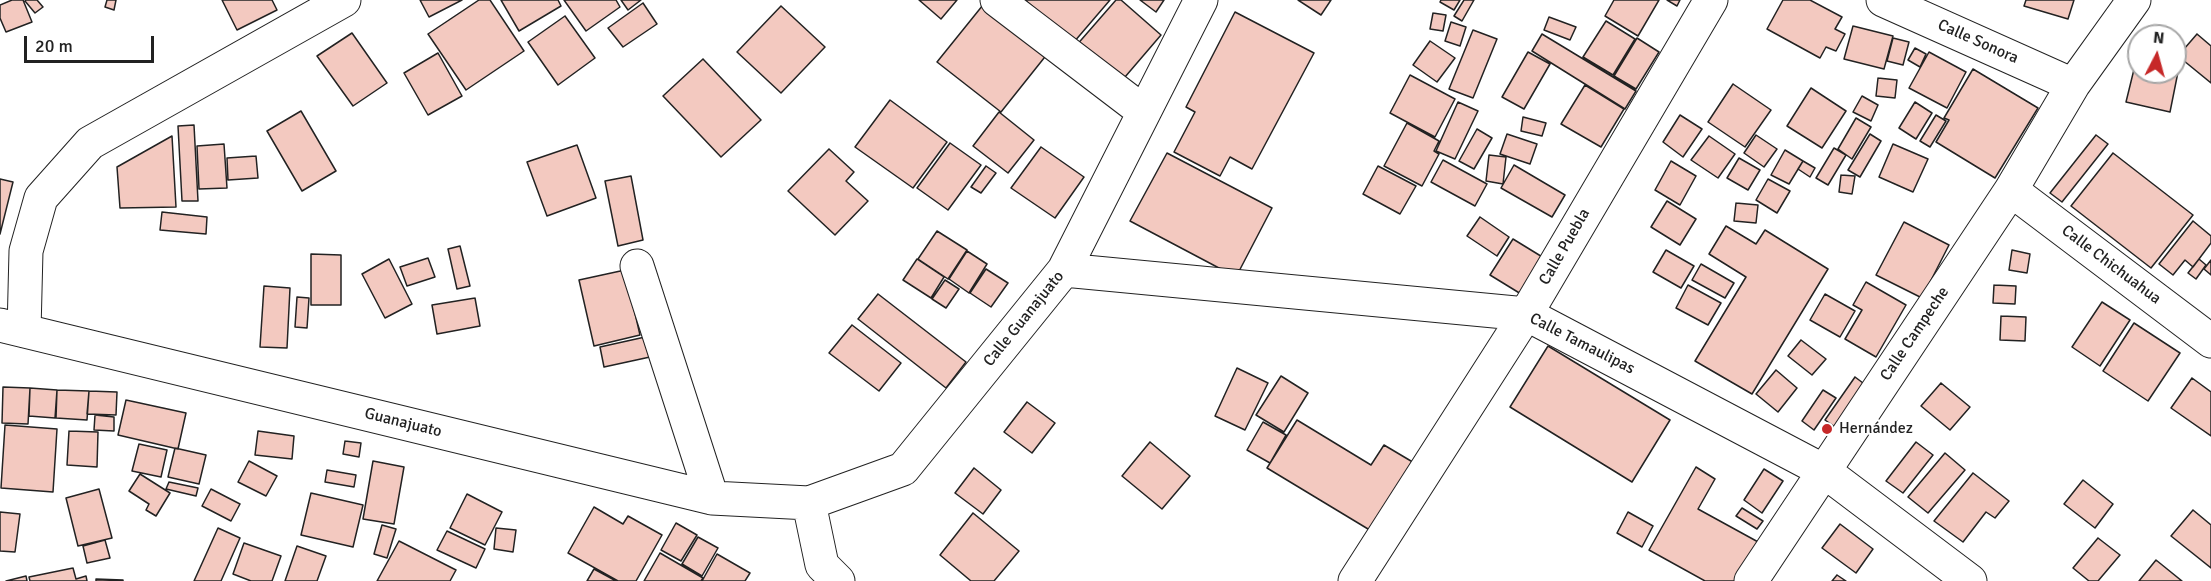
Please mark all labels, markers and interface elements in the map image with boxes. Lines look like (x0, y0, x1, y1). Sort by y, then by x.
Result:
street label: Calle Sonora (1935, 16, 2021, 68)
scale bar (27, 24, 158, 62)
north arrow (2127, 24, 2187, 84)
text: N (2152, 28, 2165, 49)
text: 20 m (35, 35, 73, 57)
street label: Calle Puebla (1535, 205, 1595, 289)
street label: Calle Chichuahua (2057, 221, 2165, 309)
street label: Calle Guanajuato (980, 267, 1068, 371)
street label: Calle Campeche (1876, 283, 1954, 385)
street label: Calle Tamaulipas (1526, 309, 1638, 379)
street label: Guanajuato (362, 404, 444, 442)
place label: Hernández (1839, 419, 1913, 439)
marker: Hernández (1820, 422, 1834, 436)

